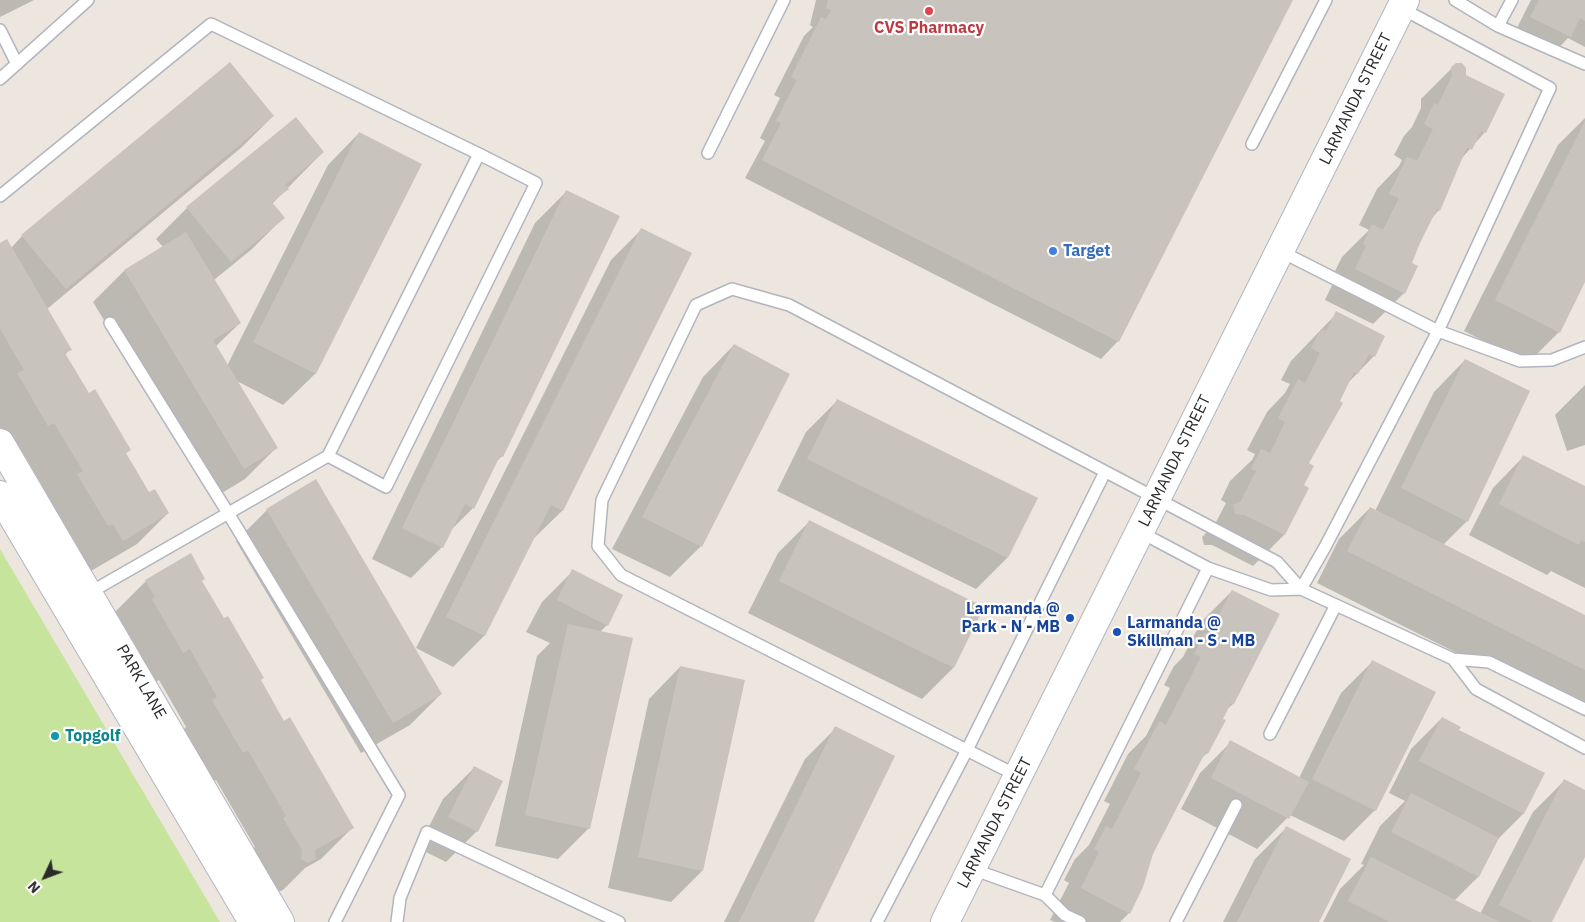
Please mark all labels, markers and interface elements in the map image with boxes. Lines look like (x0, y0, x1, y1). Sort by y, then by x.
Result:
marker: CVS Pharmacy (923, 5, 935, 17)
place label: CVS Pharmacy (874, 18, 984, 38)
street label: LARMANDA STREET (1316, 30, 1396, 168)
place label: Target (1063, 241, 1110, 261)
marker: Target (1047, 245, 1059, 257)
street label: LARMANDA STREET (1135, 392, 1215, 530)
place label: Larmanda @ Park - N - MB (962, 599, 1060, 637)
marker: Larmanda @ Park - N - MB (1064, 612, 1076, 624)
place label: Larmanda @ Skillman - S - MB (1127, 613, 1255, 651)
marker: Larmanda @ Skillman - S - MB (1111, 626, 1123, 638)
street label: PARK LANE (112, 641, 170, 723)
place label: Topgolf (65, 726, 120, 746)
marker: Topgolf (49, 730, 61, 742)
street label: LARMANDA STREET (954, 754, 1036, 892)
north arrow (20, 852, 70, 902)
text: N (24, 877, 44, 897)

